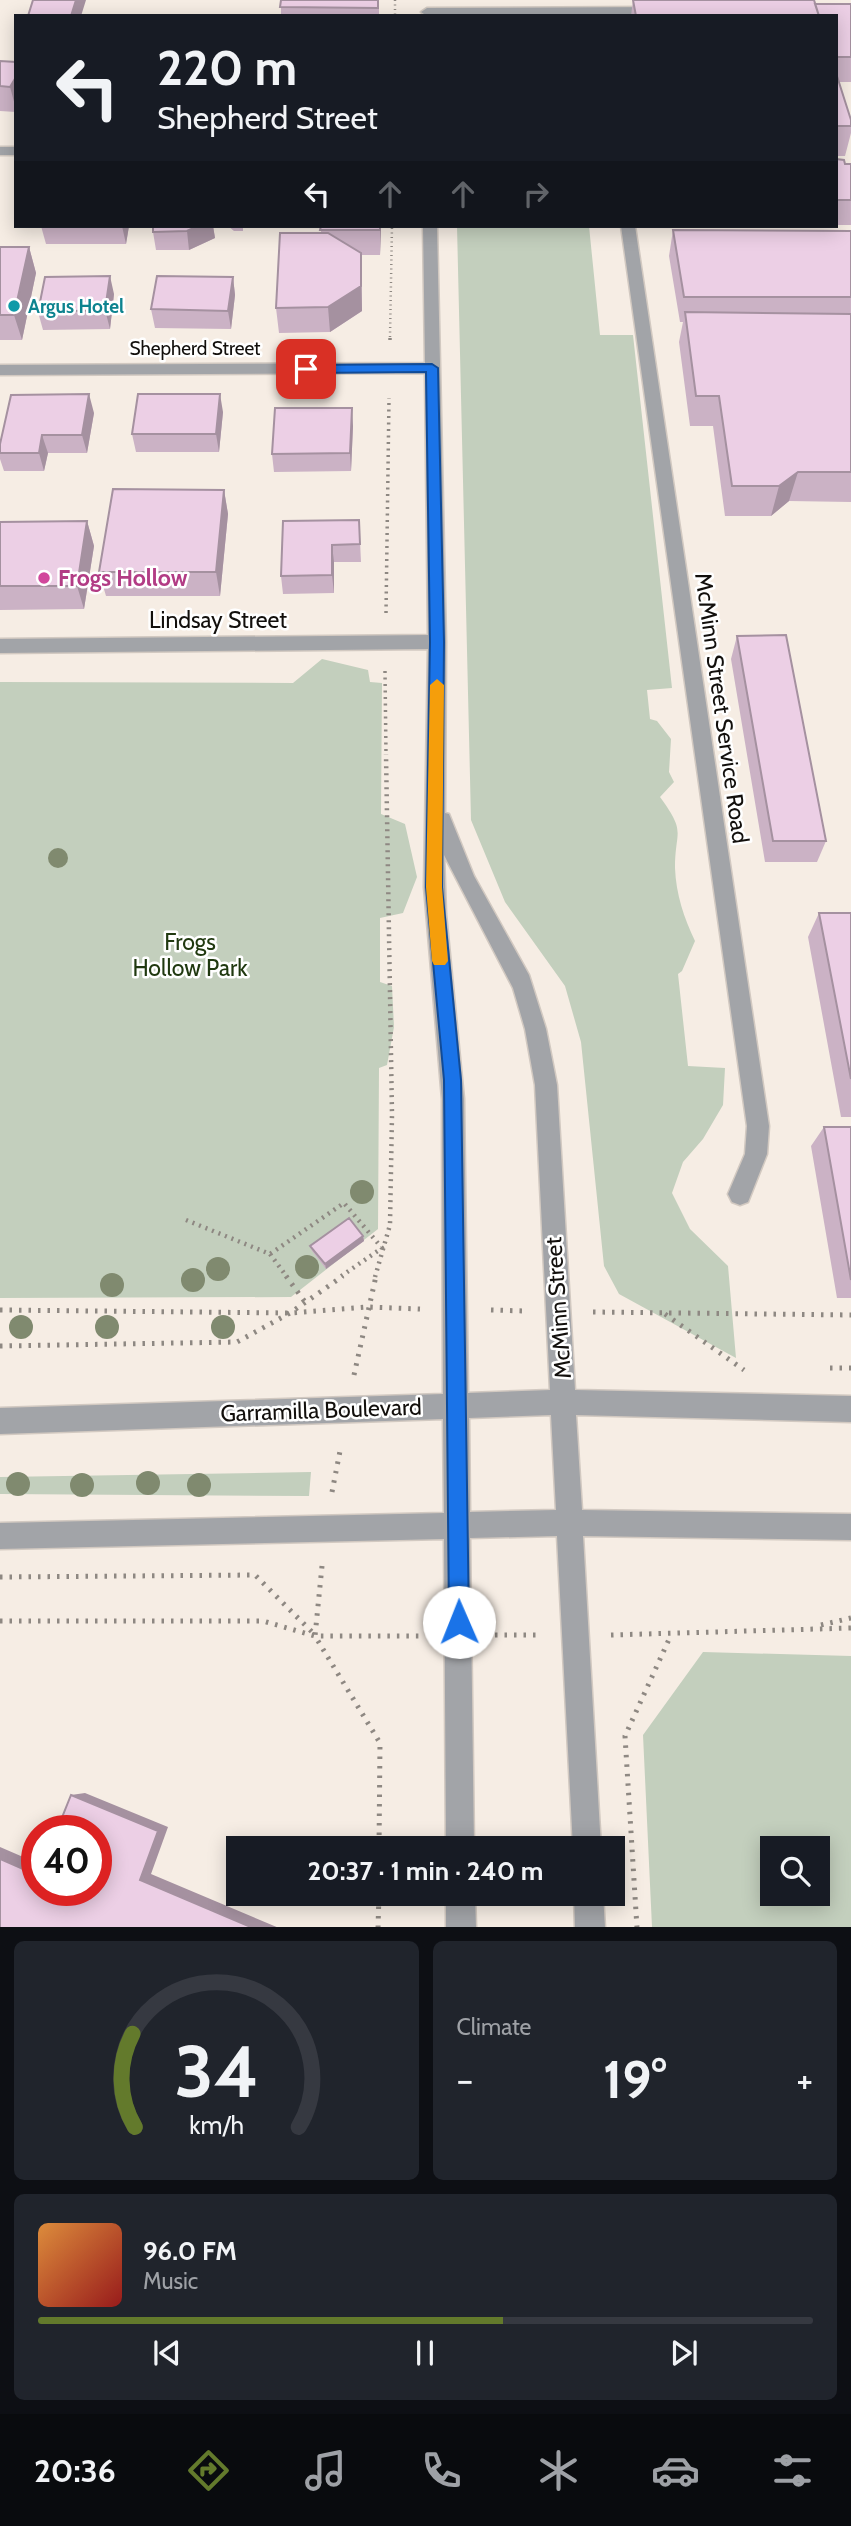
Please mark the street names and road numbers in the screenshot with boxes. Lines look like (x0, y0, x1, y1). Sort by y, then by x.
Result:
street label: Shepherd Street (129, 337, 261, 360)
street label: McMinn Street Service Road (689, 571, 755, 845)
street label: Lindsay Street (149, 606, 287, 634)
street label: McMinn Street (539, 1236, 577, 1380)
street label: Garramilla Boulevard (220, 1392, 422, 1428)

